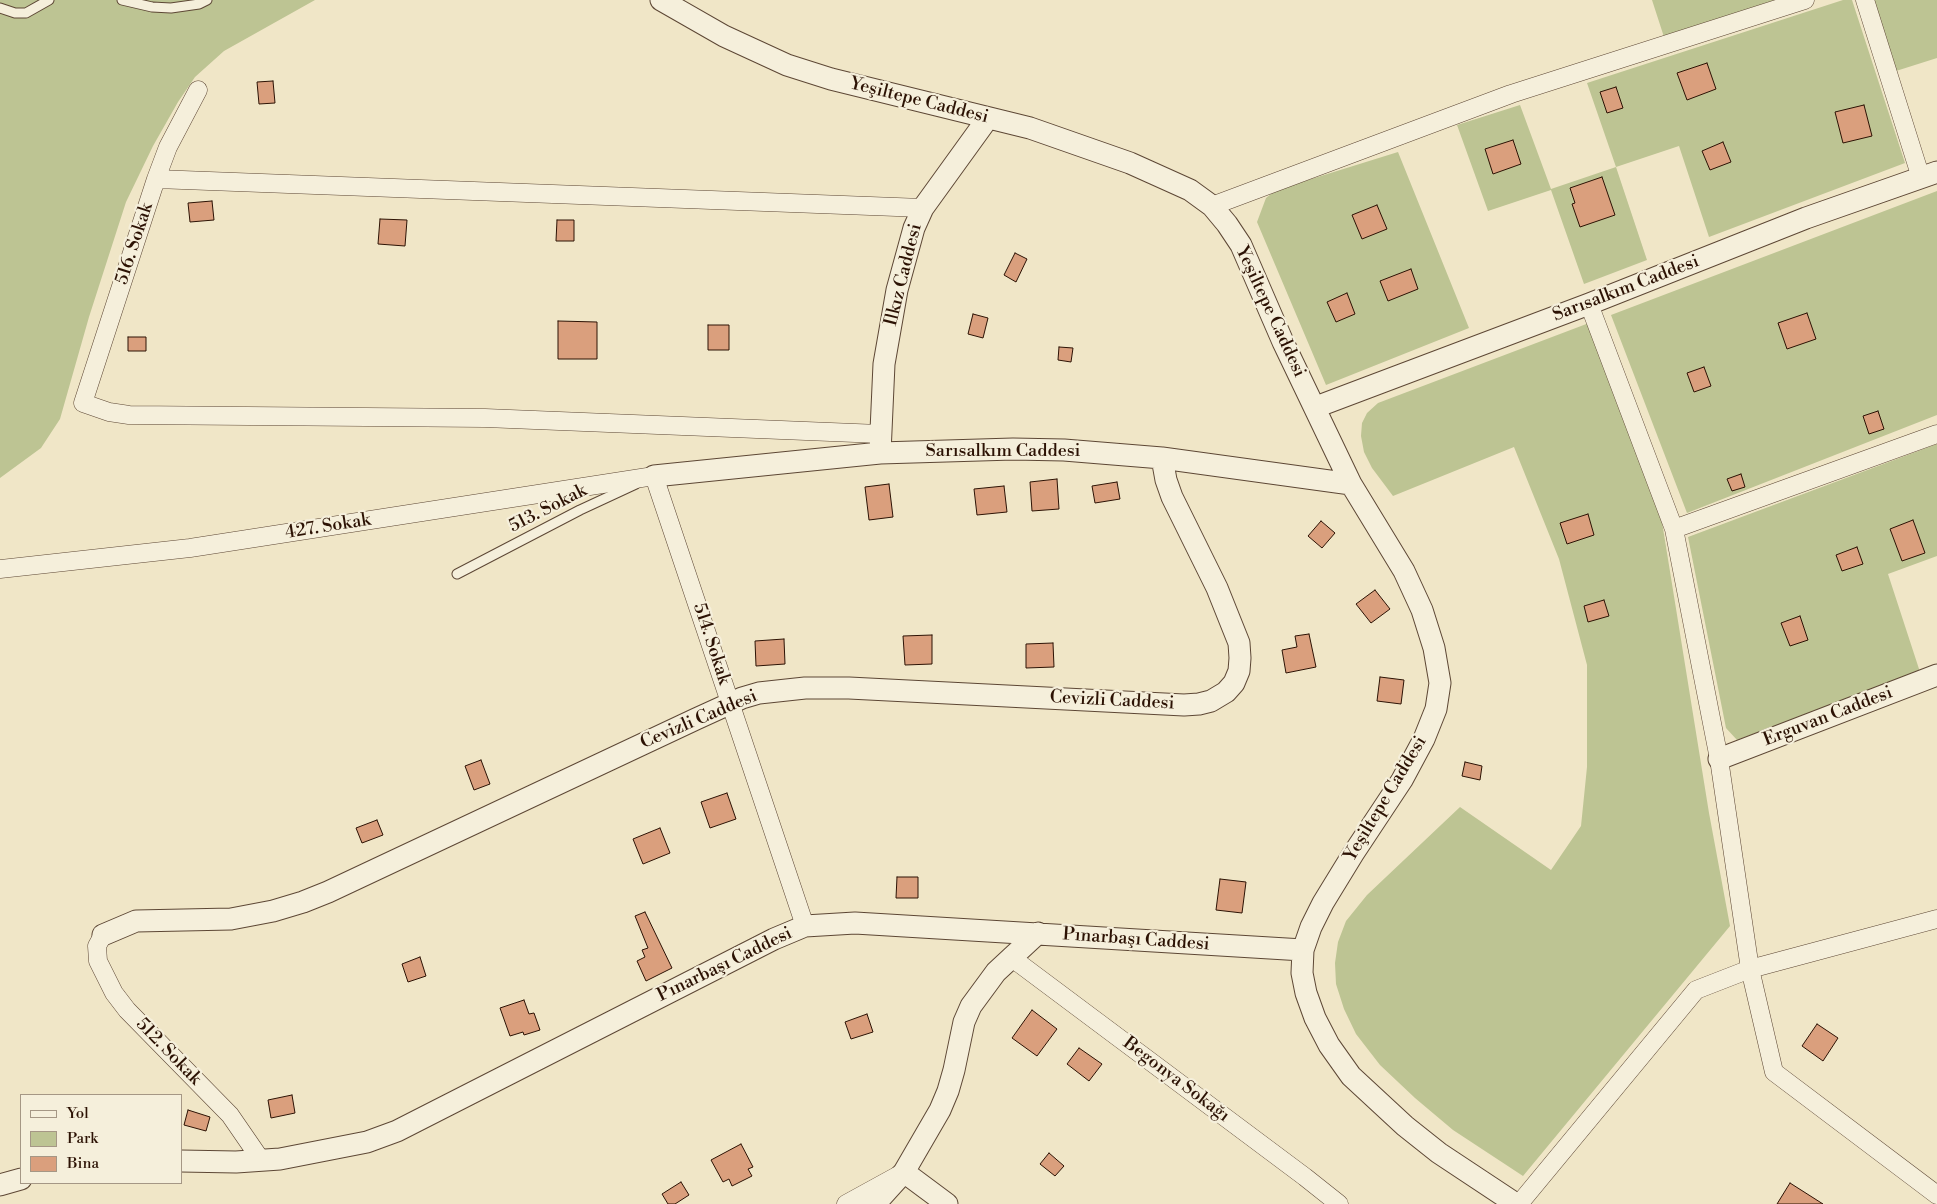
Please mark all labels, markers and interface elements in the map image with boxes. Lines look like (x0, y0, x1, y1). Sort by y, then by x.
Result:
street label: Yeşiltepe Caddesi (847, 73, 991, 129)
street label: 516. Sokak (112, 200, 158, 288)
street label: Ilkız Caddesi (881, 222, 927, 328)
street label: Yeşiltepe Caddesi (1230, 243, 1310, 381)
street label: Sarısalkım Caddesi (1550, 251, 1702, 327)
street label: Sarısalkım Caddesi (925, 441, 1081, 463)
street label: 513. Sokak (506, 480, 590, 538)
street label: 427. Sokak (284, 510, 372, 544)
street label: 514. Sokak (688, 601, 734, 687)
street label: Erguvan Caddesi (1760, 682, 1896, 752)
street label: Cevizli Caddesi (637, 686, 761, 754)
street label: Cevizli Caddesi (1049, 687, 1175, 715)
street label: Yeşiltepe Caddesi (1340, 733, 1432, 865)
street label: Pınarbaşı Caddesi (654, 923, 796, 1007)
street label: Pınarbaşı Caddesi (1062, 924, 1210, 956)
street label: 512. Sokak (131, 1014, 205, 1090)
street label: Begonya Sokağı (1118, 1033, 1234, 1127)
legend (20, 1094, 182, 1184)
text: Yol (67, 1104, 89, 1123)
text: Park (67, 1129, 98, 1148)
text: Bina (67, 1154, 99, 1173)

